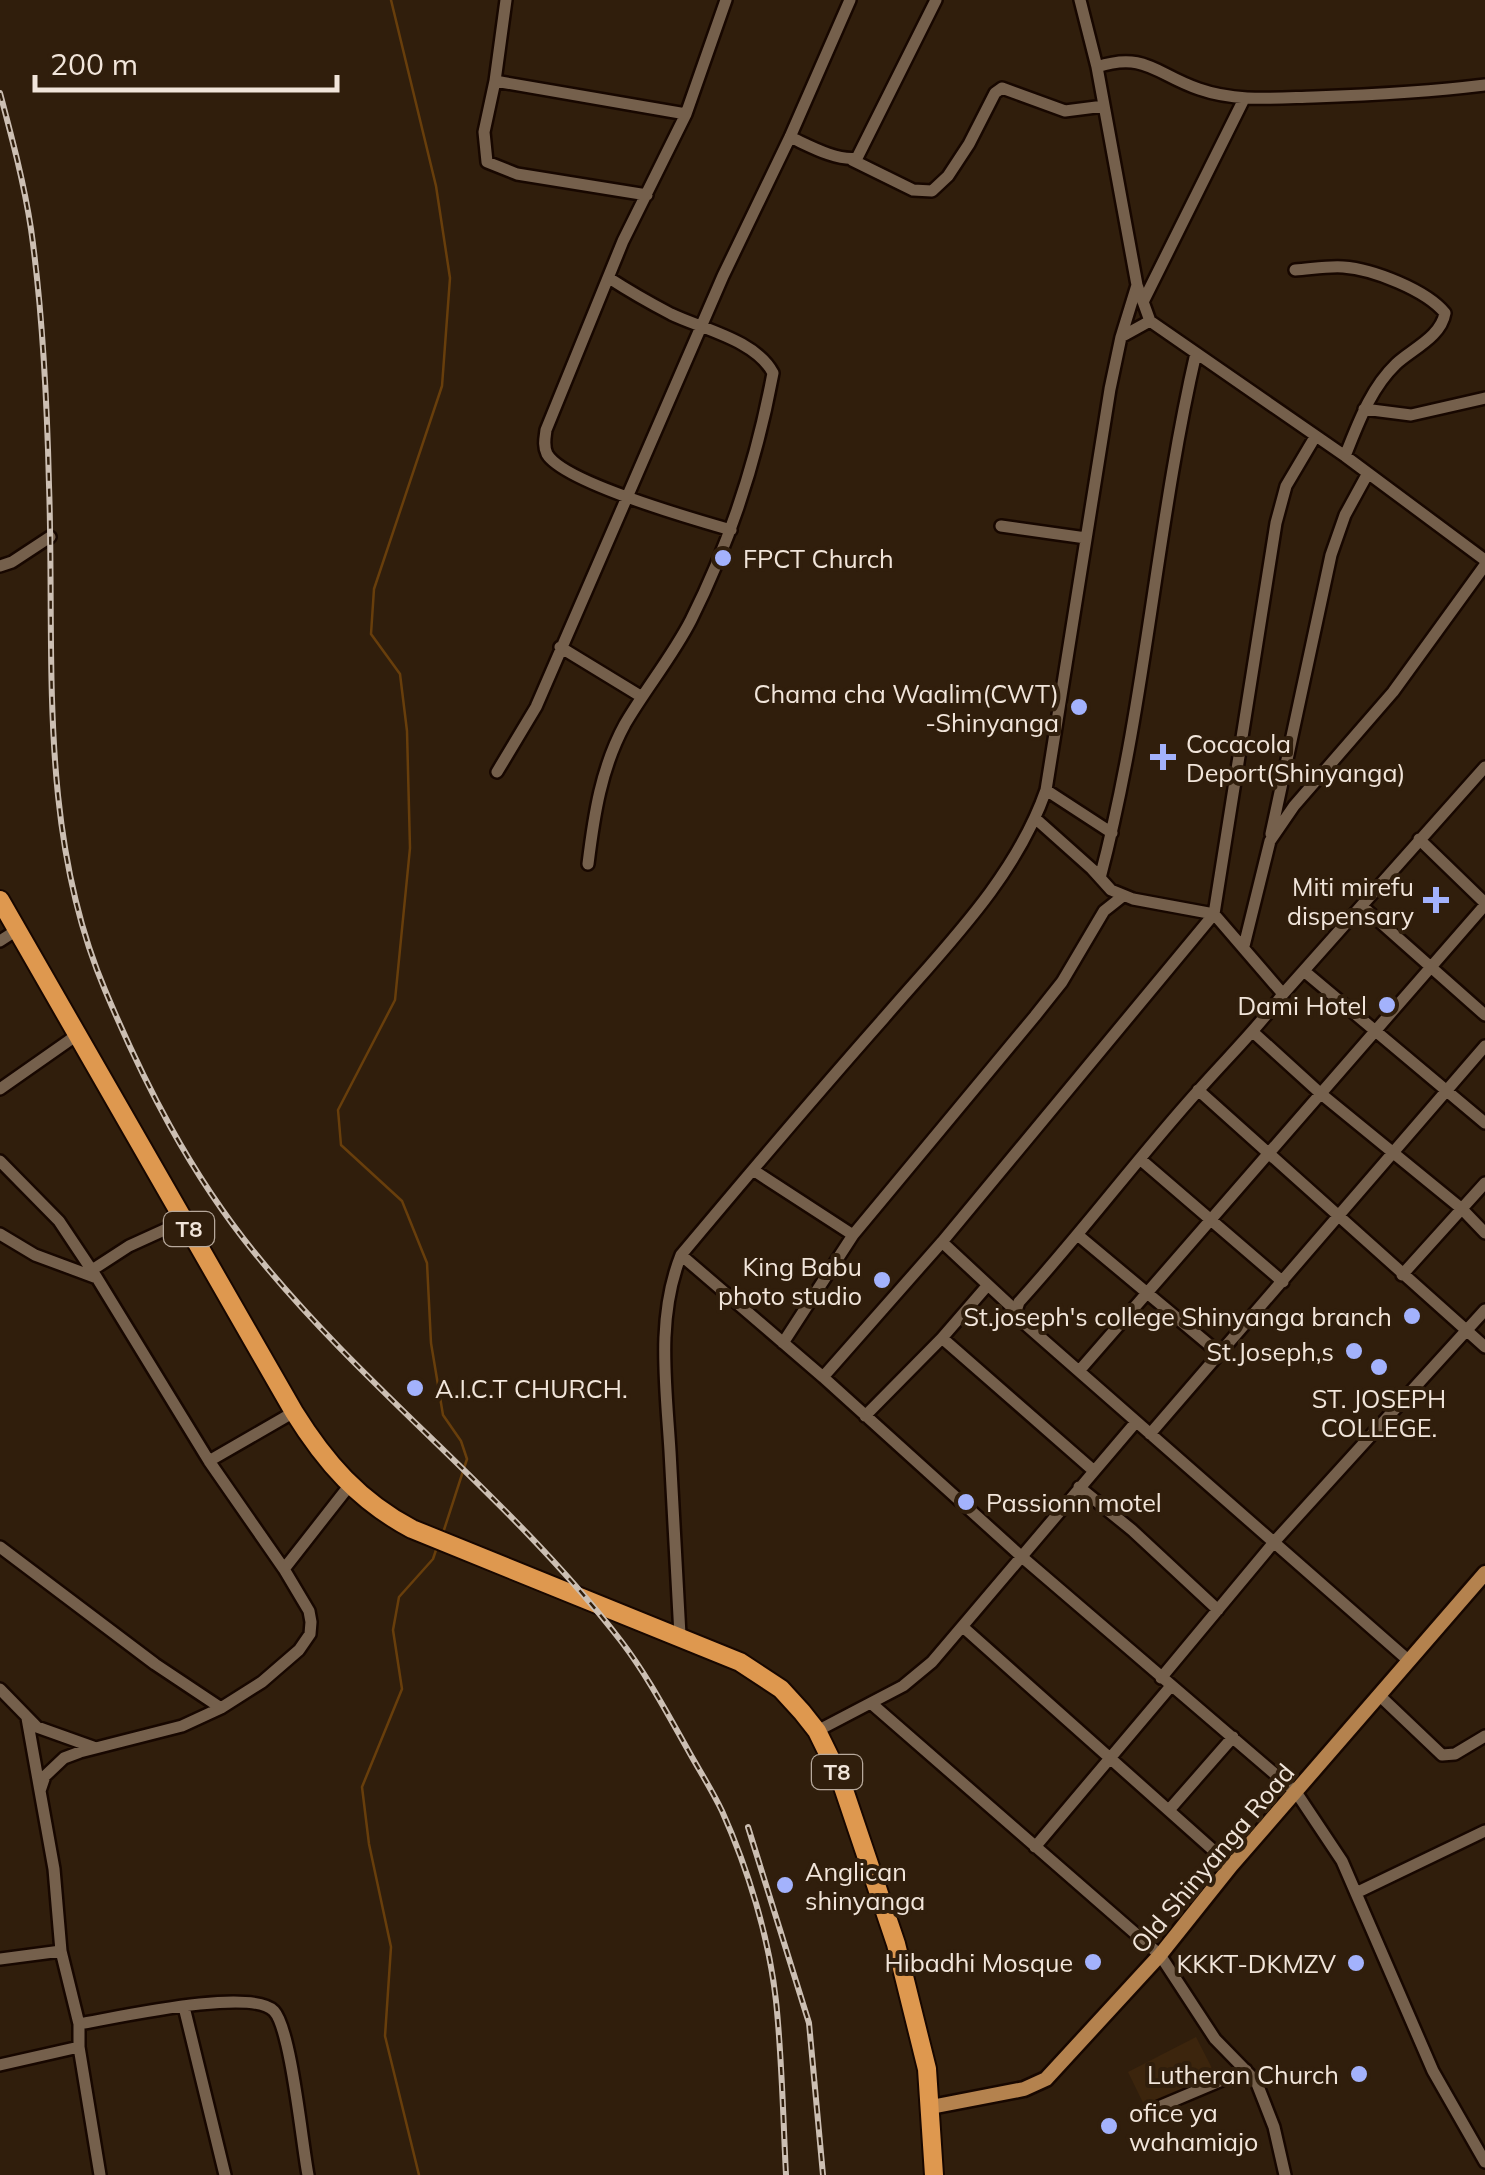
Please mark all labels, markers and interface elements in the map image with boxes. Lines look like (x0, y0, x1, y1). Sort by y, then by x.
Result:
scale bar (35, 30, 338, 92)
text: 200 m (50, 45, 138, 83)
place label: FPCT Church (743, 543, 894, 574)
marker: FPCT Church (712, 547, 734, 569)
place label: Chama cha Waalim(CWT) -Shinyanga (753, 678, 1059, 738)
marker: Chama cha Waalim(CWT) -Shinyanga (1068, 696, 1090, 718)
place label: Cocacola Deport(Shinyanga) (1186, 728, 1405, 788)
marker: Cocacola Deport(Shinyanga) (1150, 744, 1176, 770)
place label: Miti mirefu dispensary (1287, 871, 1414, 931)
marker: Miti mirefu dispensary (1423, 887, 1449, 913)
place label: Dami Hotel (1237, 990, 1367, 1021)
marker: Dami Hotel (1376, 994, 1398, 1016)
road number: T8 (164, 1212, 214, 1246)
place label: King Babu photo studio (718, 1251, 862, 1311)
marker: King Babu photo studio (871, 1269, 893, 1291)
place label: St.joseph's college Shinyanga branch (963, 1301, 1392, 1332)
marker: St.joseph's college Shinyanga branch (1401, 1305, 1423, 1327)
place label: St.Joseph,s (1207, 1336, 1334, 1367)
marker: St.Joseph,s (1343, 1340, 1365, 1362)
marker: ST. JOSEPH COLLEGE. (1368, 1356, 1390, 1378)
place label: A.I.C.T CHURCH. (435, 1373, 628, 1404)
marker: A.I.C.T CHURCH. (404, 1377, 426, 1399)
place label: ST. JOSEPH COLLEGE. (1312, 1383, 1446, 1443)
place label: Passionn motel (986, 1487, 1162, 1518)
marker: Passionn motel (955, 1491, 977, 1513)
road number: T8 (812, 1755, 862, 1789)
street label: Old Shinyanga Road (1124, 1757, 1300, 1959)
place label: Anglican shinyanga (805, 1856, 925, 1916)
marker: Anglican shinyanga (774, 1874, 796, 1896)
place label: Hibadhi Mosque (885, 1947, 1073, 1978)
place label: KKKT-DKMZV (1176, 1948, 1337, 1979)
marker: Hibadhi Mosque (1082, 1951, 1104, 1973)
marker: KKKT-DKMZV (1345, 1952, 1367, 1974)
place label: Lutheran Church (1147, 2059, 1339, 2090)
marker: Lutheran Church (1348, 2063, 1370, 2085)
place label: ofice ya wahamiajo (1129, 2097, 1258, 2157)
marker: ofice ya wahamiajo (1098, 2115, 1120, 2137)

